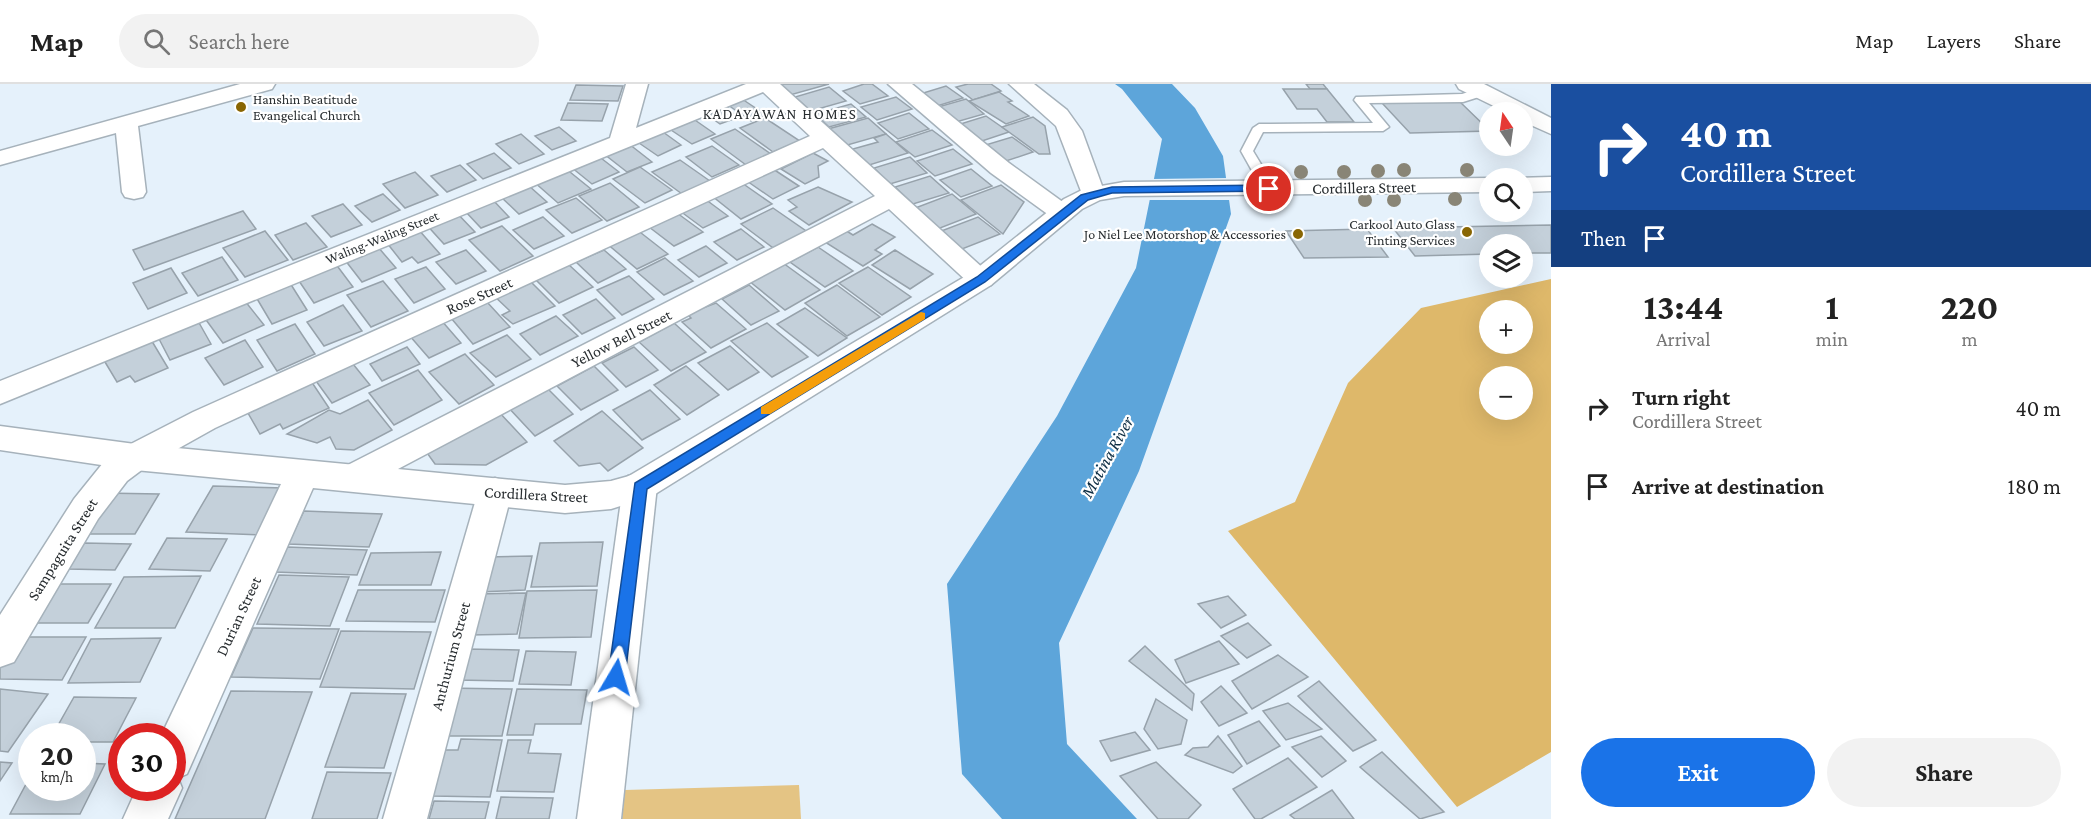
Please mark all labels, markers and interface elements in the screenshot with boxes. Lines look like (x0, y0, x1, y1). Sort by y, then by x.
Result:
search box (119, 14, 539, 68)
icon: search (140, 25, 173, 58)
text: Map (30, 26, 83, 57)
text: Search here (188, 29, 289, 54)
text: Map (1855, 29, 1894, 53)
text: Layers (1927, 29, 1981, 53)
text: Share (2014, 29, 2061, 53)
place label: Hanshin Beatitude Evangelical Church (253, 91, 361, 123)
marker: Hanshin Beatitude Evangelical Church (234, 100, 248, 114)
north arrow (1479, 102, 1533, 156)
map controls (1479, 102, 1533, 420)
district label: KADAYAWAN HOMES (703, 106, 857, 122)
icon: right (1581, 108, 1659, 186)
text: 40 m (1680, 109, 1772, 156)
text: Cordillera Street (1680, 158, 1855, 188)
pin (1243, 163, 1294, 214)
button: search (1479, 168, 1533, 222)
icon: arrive (1252, 172, 1285, 205)
street label: Cordillera Street (1312, 178, 1417, 197)
street label: Waling-Waling Street (323, 207, 441, 267)
place label: Carkool Auto Glass Tinting Services (1349, 216, 1455, 248)
icon: arrive (1638, 222, 1671, 255)
marker: Carkool Auto Glass Tinting Services (1460, 225, 1474, 239)
place label: Jo Niel Lee Motorshop & Accessories (1082, 226, 1286, 242)
text: Then (1581, 226, 1626, 251)
marker: Jo Niel Lee Motorshop & Accessories (1291, 227, 1305, 241)
button: layers (1479, 234, 1533, 288)
street label: Rose Street (444, 273, 515, 318)
text: 13:44 (1643, 287, 1723, 327)
text: 1 (1825, 287, 1839, 327)
text: 220 (1940, 287, 1998, 327)
button: + (1479, 300, 1533, 354)
street label: Yellow Bell Street (568, 306, 675, 371)
text: Arrival (1656, 328, 1711, 350)
text: min (1816, 328, 1848, 350)
text: m (1961, 328, 1977, 350)
button: − (1479, 366, 1533, 420)
text: Turn right (1632, 385, 1730, 410)
icon: right (1581, 392, 1614, 425)
text: 40 m (2016, 396, 2061, 421)
text: Cordillera Street (1632, 410, 1762, 432)
water label: Matina River (1076, 412, 1138, 502)
icon: arrive (1581, 470, 1614, 503)
text: Arrive at destination (1632, 474, 1824, 499)
text: 180 m (2008, 474, 2061, 499)
street label: Cordillera Street (484, 483, 589, 506)
street label: Sampaguita Street (24, 495, 102, 604)
street label: Durian Street (213, 573, 265, 659)
street label: Anthurium Street (428, 599, 473, 712)
position arrow (584, 645, 648, 709)
speed limit sign: 30 (108, 723, 186, 801)
text: 20 (40, 738, 74, 771)
button: Exit (1581, 738, 1815, 807)
button: Share (1827, 738, 2061, 807)
text: km/h (41, 769, 73, 785)

